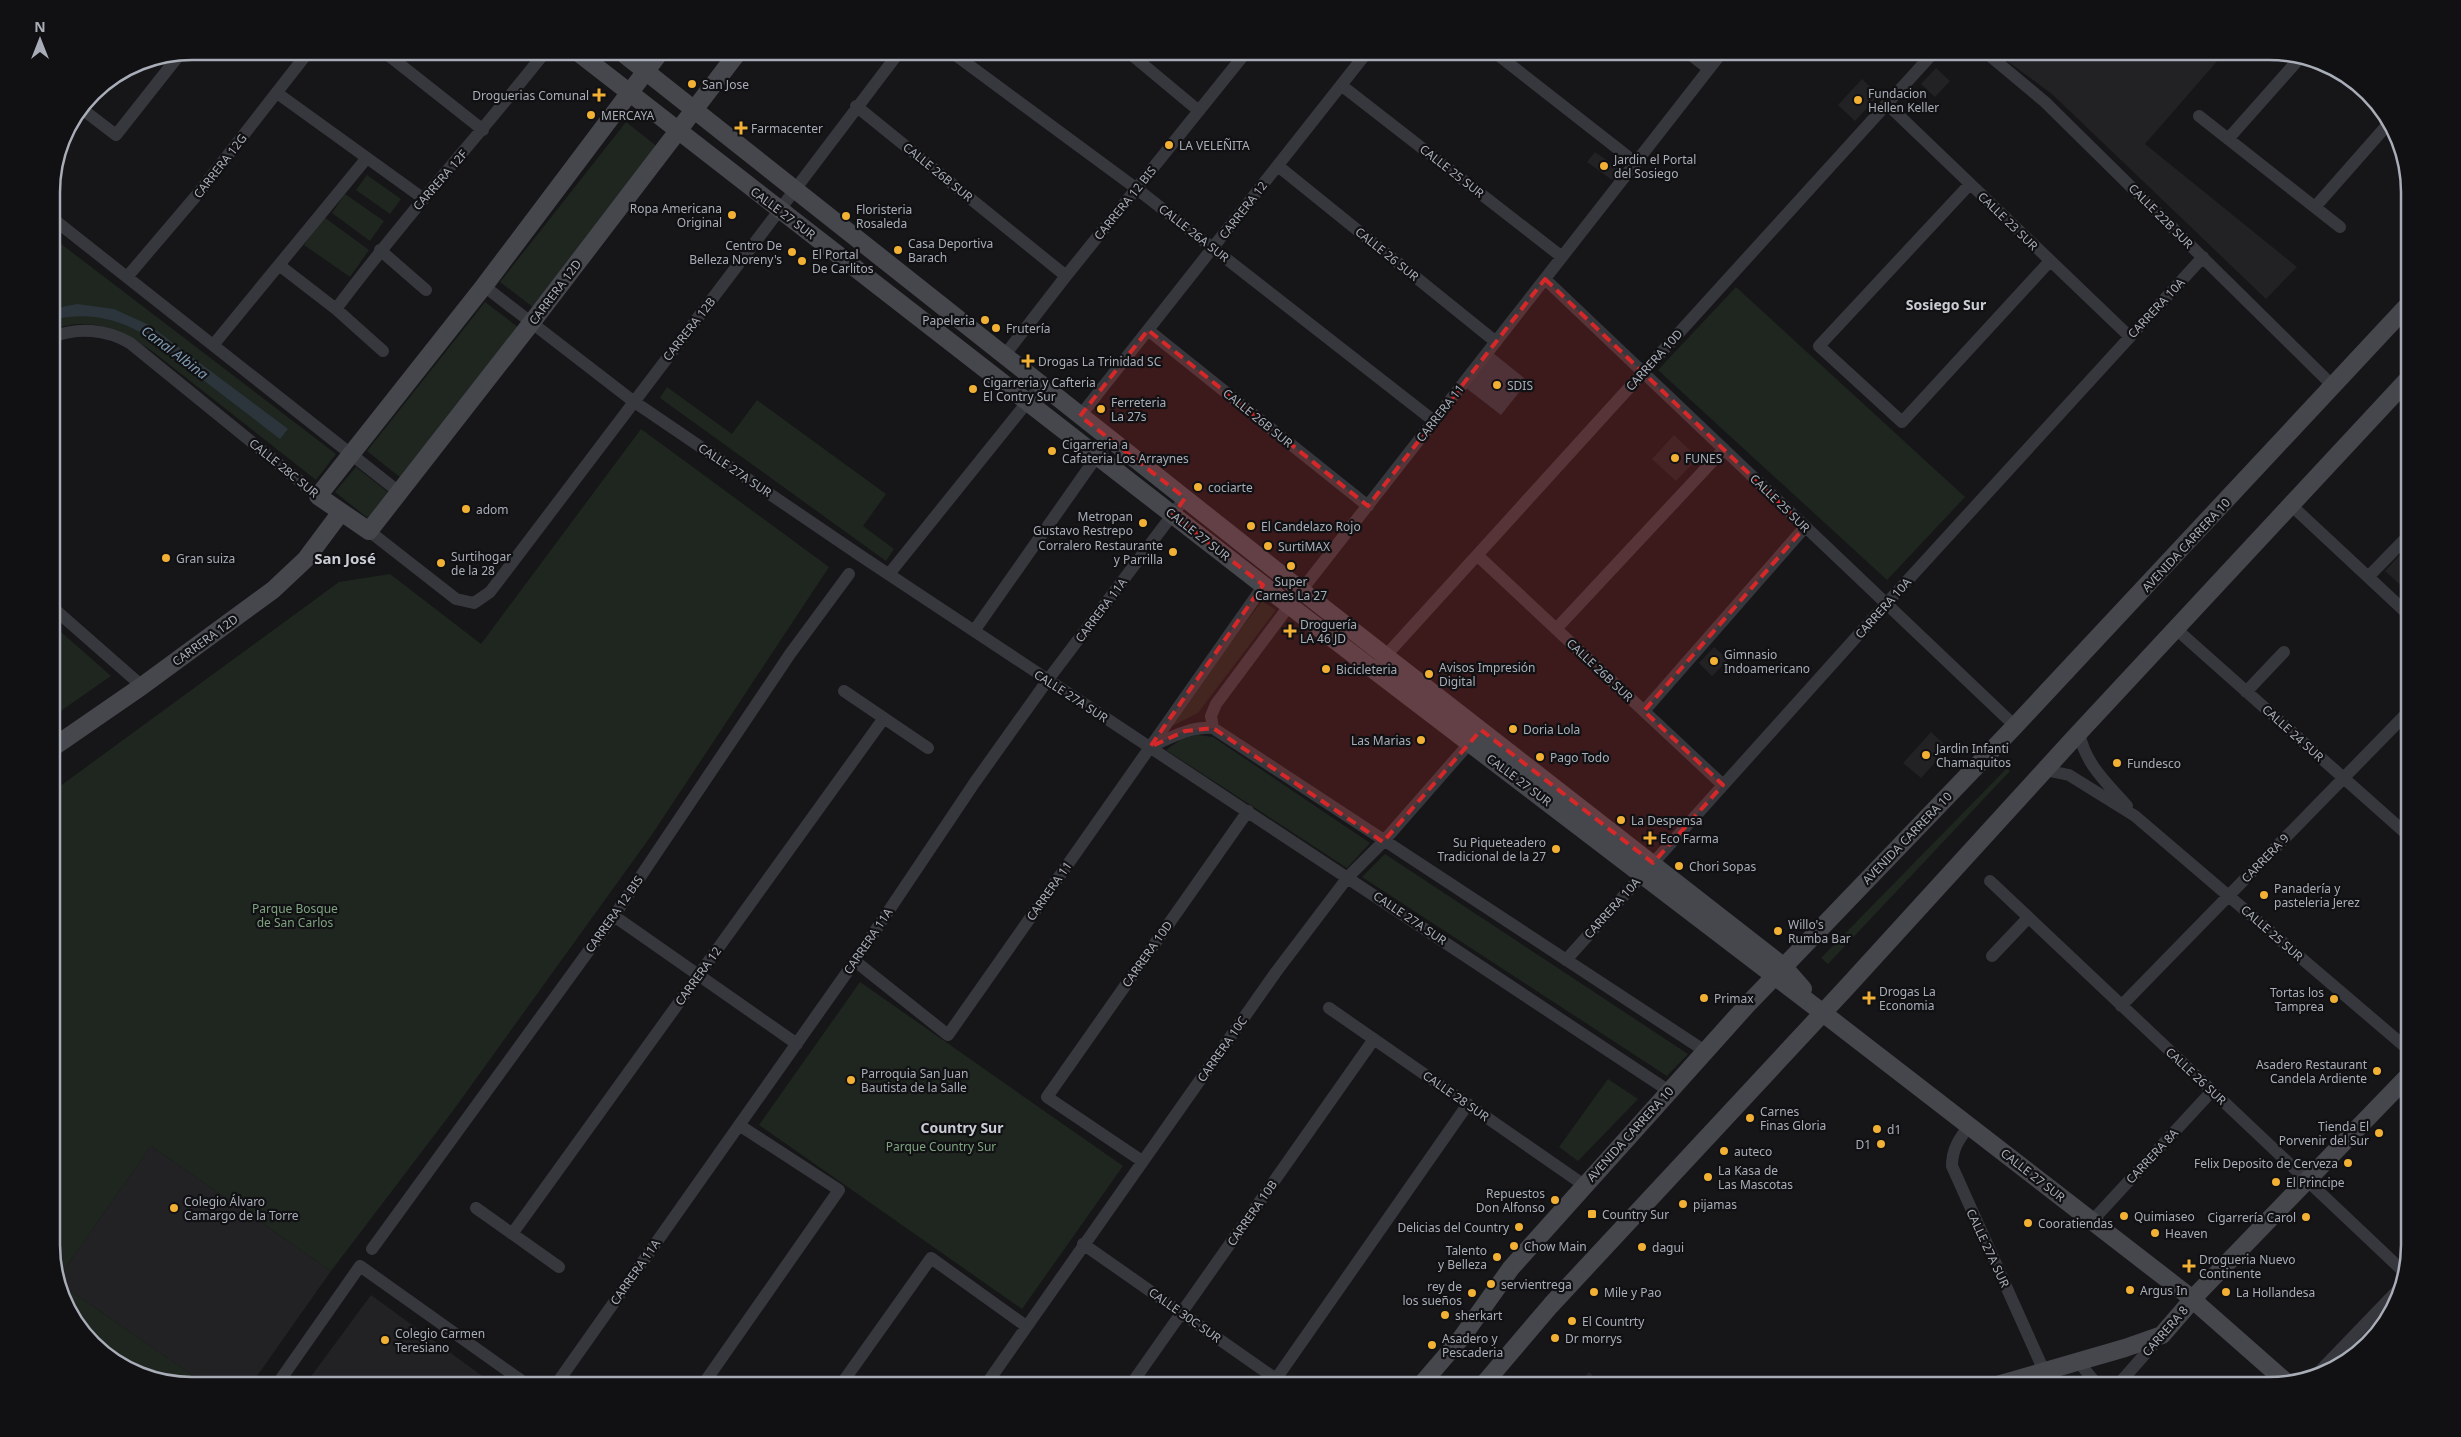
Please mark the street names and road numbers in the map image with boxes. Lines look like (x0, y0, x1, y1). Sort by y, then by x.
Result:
street label: CARRERA 12G (189, 130, 251, 202)
street label: CALLE 26B SUR (900, 139, 977, 206)
street label: CALLE 25 SUR (1416, 141, 1488, 202)
street label: CARRERA 12F (409, 146, 471, 214)
street label: CARRERA 12 BIS (1090, 162, 1160, 243)
street label: CARRERA 12 (1215, 178, 1271, 242)
street label: CALLE 22B SUR (2125, 180, 2197, 252)
street label: CALLE 27 SUR (747, 183, 819, 243)
street label: CALLE 23 SUR (1974, 188, 2042, 254)
street label: CALLE 26A SUR (1155, 200, 1233, 266)
street label: CALLE 26 SUR (1352, 223, 1423, 285)
street label: CARRERA 12D (525, 256, 585, 328)
street label: CARRERA 10A (2124, 274, 2189, 342)
street label: CARRERA 12B (659, 293, 719, 364)
street label: CARRERA 10D (1622, 325, 1686, 395)
street label: CARRERA 11 (1412, 381, 1468, 445)
street label: CALLE 26B SUR (1220, 385, 1297, 452)
street label: CALLE 28C SUR (246, 435, 323, 502)
street label: CALLE 27A SUR (695, 439, 775, 501)
street label: CALLE 25 SUR (1746, 470, 1814, 536)
street label: AVENIDA CARRERA 10 (2138, 494, 2234, 596)
street label: CALLE 27 SUR (1162, 504, 1234, 565)
street label: CARRERA 11A (1071, 574, 1131, 646)
street label: CARRERA 10A (1851, 574, 1915, 642)
street label: CARRERA 12D (169, 610, 242, 670)
street label: CALLE 26B SUR (1563, 635, 1637, 706)
street label: CALLE 27A SUR (1031, 666, 1112, 727)
street label: CALLE 24 SUR (2259, 701, 2328, 766)
street label: CALLE 27 SUR (1483, 750, 1555, 810)
street label: AVENIDA CARRERA 10 (1858, 788, 1956, 888)
street label: CARRERA 9 (2237, 830, 2293, 886)
street label: CARRERA 11 (1022, 858, 1076, 924)
street label: CARRERA 12 BIS (581, 872, 647, 956)
street label: CARRERA 10A (1580, 874, 1644, 942)
street label: CALLE 27A SUR (1370, 887, 1450, 949)
street label: CALLE 25 SUR (2237, 901, 2307, 965)
street label: CARRERA 11A (840, 904, 897, 977)
street label: CARRERA 10D (1118, 917, 1176, 991)
street label: CARRERA 12 (671, 943, 725, 1009)
street label: CARRERA 10C (1193, 1012, 1251, 1085)
street label: CALLE 26 SUR (2162, 1043, 2230, 1109)
street label: CALLE 28 SUR (1419, 1067, 1493, 1125)
street label: AVENIDA CARRERA 10 (1583, 1083, 1677, 1185)
street label: CARRERA 8A (2122, 1124, 2182, 1187)
street label: CALLE 27 SUR (1997, 1145, 2069, 1206)
street label: CARRERA 10B (1223, 1177, 1281, 1249)
street label: CALLE 27A SUR (1962, 1206, 2014, 1291)
street label: CARRERA 11A (606, 1236, 664, 1308)
street label: CALLE 30C SUR (1145, 1284, 1225, 1347)
street label: CARRERA 8 (2138, 1302, 2192, 1360)

